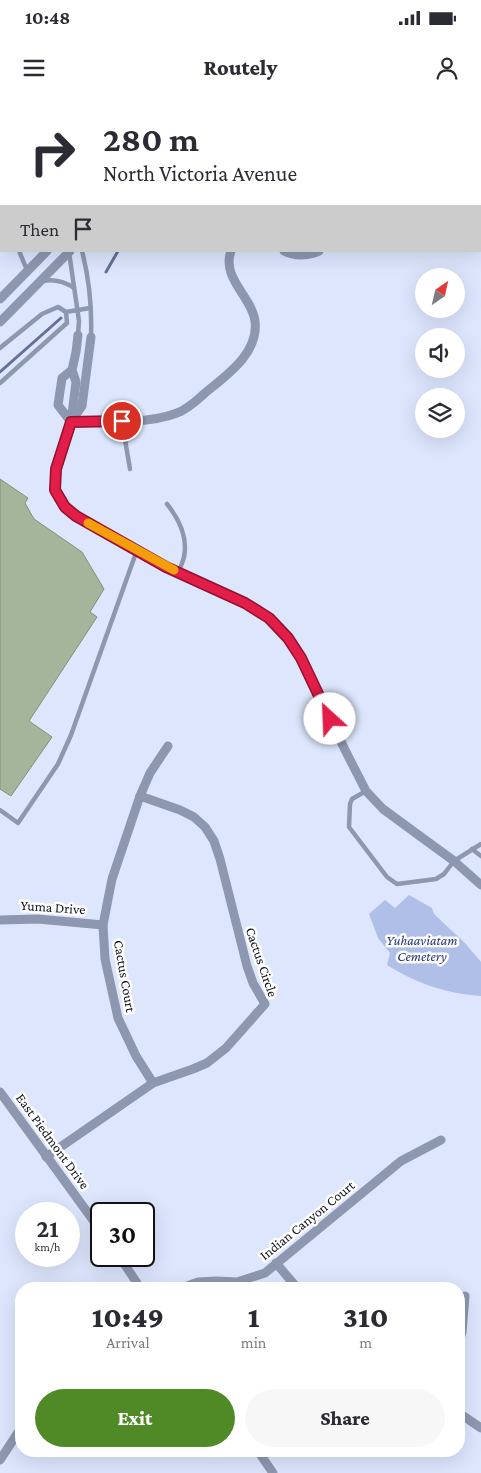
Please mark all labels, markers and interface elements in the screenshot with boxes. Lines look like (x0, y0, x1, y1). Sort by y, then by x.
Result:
text: 10:48 (25, 7, 70, 28)
icon: menu (20, 54, 48, 82)
icon: person (433, 54, 461, 82)
text: Routely (204, 55, 277, 80)
icon: right (20, 120, 85, 185)
text: 280 m (103, 120, 199, 159)
text: North Victoria Avenue (103, 161, 297, 186)
icon: arrive (69, 215, 97, 243)
text: Then (20, 219, 59, 240)
north arrow (415, 268, 465, 318)
map controls (415, 268, 465, 438)
button: sound (415, 328, 465, 378)
button: layers (415, 388, 465, 438)
pin (101, 400, 143, 442)
icon: arrive (108, 407, 136, 435)
position arrow (303, 692, 355, 744)
street label: Yuma Drive (20, 897, 86, 917)
street label: Cactus Circle (243, 925, 281, 999)
park label: Yuhaaviatam Cemetery (386, 932, 458, 964)
street label: Cactus Court (111, 939, 139, 1014)
street label: East Piedmont Drive (13, 1090, 93, 1192)
street label: Indian Canyon Court (256, 1177, 358, 1263)
speed limit sign: 30 (90, 1202, 155, 1267)
text: 21 (36, 1215, 59, 1242)
text: km/h (35, 1240, 60, 1254)
text: 10:49 (92, 1300, 164, 1333)
text: 1 (248, 1300, 259, 1333)
text: 310 (343, 1300, 388, 1333)
text: Arrival (106, 1334, 150, 1351)
text: min (241, 1334, 266, 1351)
text: m (359, 1334, 372, 1351)
button: Exit (35, 1389, 235, 1447)
button: Share (245, 1389, 445, 1447)

